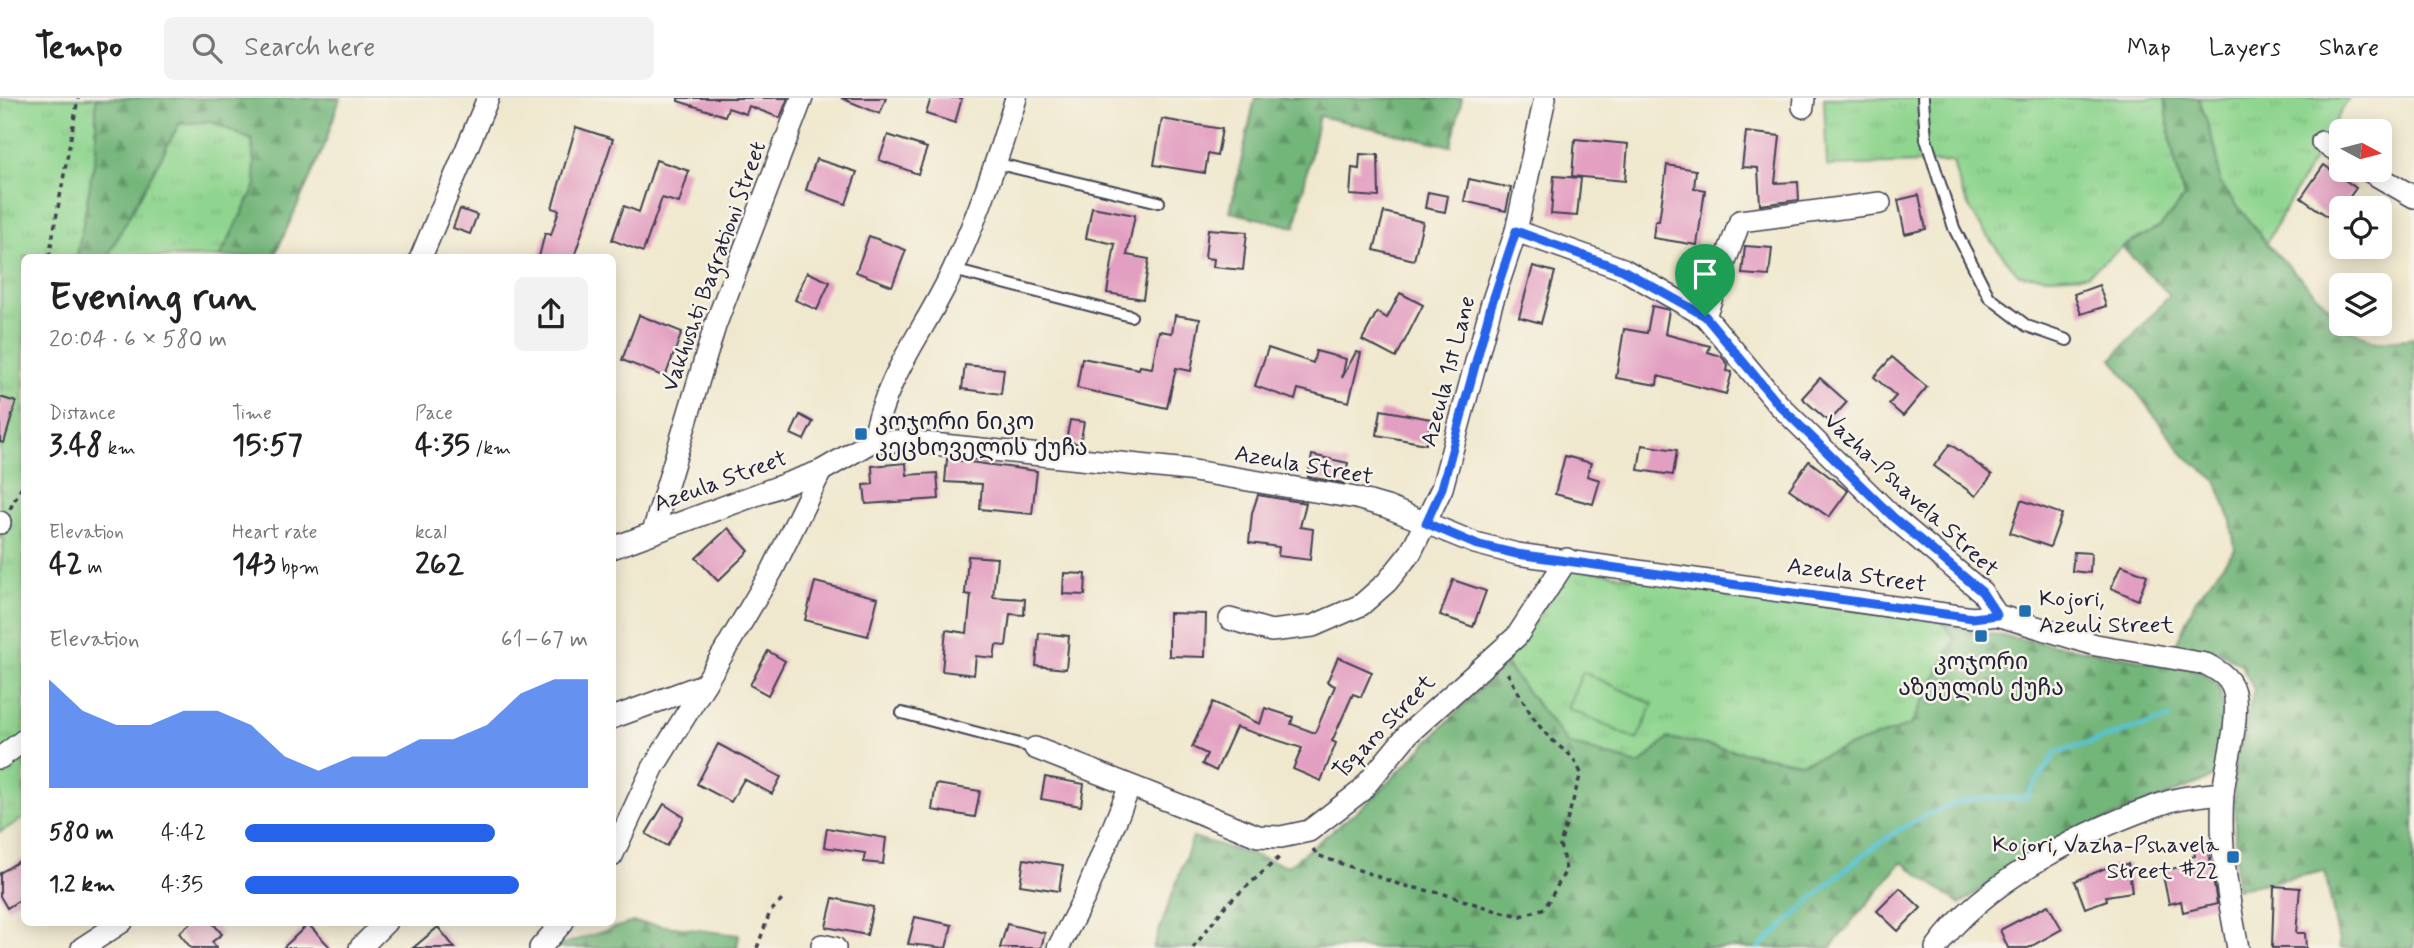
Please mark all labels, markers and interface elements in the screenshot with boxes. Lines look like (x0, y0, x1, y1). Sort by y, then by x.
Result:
search box (164, 17, 654, 80)
text: Tempo (35, 26, 122, 70)
icon: search (188, 29, 226, 67)
text: Search here (244, 31, 375, 65)
text: Map (2127, 33, 2171, 64)
text: Layers (2209, 33, 2281, 64)
text: Share (2319, 33, 2379, 64)
north arrow (2329, 119, 2392, 182)
map controls (2329, 119, 2392, 336)
street label: Vakhushti Bagrationi Street (656, 137, 776, 397)
button: locate (2329, 196, 2392, 259)
pin (1675, 244, 1735, 316)
icon: arrive (1686, 255, 1724, 293)
button: layers (2329, 273, 2392, 336)
text: Evening run (49, 274, 256, 323)
button: share (514, 277, 588, 351)
street label: Azeula 1st Lane (1414, 293, 1483, 450)
text: 20:04 · 6 × 580 m (49, 325, 227, 355)
text: Distance (49, 401, 116, 426)
text: Time (232, 401, 272, 426)
text: Pace (415, 401, 453, 426)
street label: Vazha-Pshavela Street (1817, 407, 2005, 584)
place label: კოჯორი ნიკო კეცხოველის ქუჩა (875, 408, 1088, 464)
text: 3.48 (49, 426, 103, 465)
text: 15:57 (232, 426, 303, 465)
text: 4:35 (415, 426, 470, 465)
marker: კოჯორი ნიკო კეცხოველის ქუჩა (853, 426, 869, 442)
text: km (103, 436, 136, 461)
text: /km (470, 436, 511, 461)
street label: Azeula Street (1232, 439, 1375, 493)
street label: Azeula Street (650, 444, 792, 520)
text: Elevation (49, 520, 124, 545)
text: Heart rate (232, 520, 317, 545)
text: kcal (415, 520, 447, 545)
text: 42 (49, 545, 82, 584)
text: 143 (232, 545, 276, 584)
text: 262 (415, 545, 464, 584)
street label: Azeula Street (1785, 551, 1928, 601)
text: m (82, 555, 103, 580)
text: bpm (276, 555, 319, 580)
place label: Kojori, Azeuli Street (2039, 585, 2174, 641)
marker: Kojori, Azeuli Street (2017, 603, 2033, 619)
text: Elevation (49, 625, 140, 655)
text: 61–67 m (501, 625, 588, 655)
marker: კოჯორი აზეულის ქუჩა (1973, 628, 1989, 644)
place label: კოჯორი აზეულის ქუჩა (1898, 648, 2064, 704)
street label: Tsqaro Street (1327, 668, 1443, 787)
text: 580 m (49, 818, 114, 848)
text: 4:42 (161, 818, 206, 848)
place label: Kojori, Vazha-Pshavela Street #22 (1992, 831, 2219, 887)
marker: Kojori, Vazha-Pshavela Street #22 (2225, 849, 2241, 865)
text: 1.2 km (49, 870, 115, 900)
text: 4:35 (161, 870, 203, 900)

